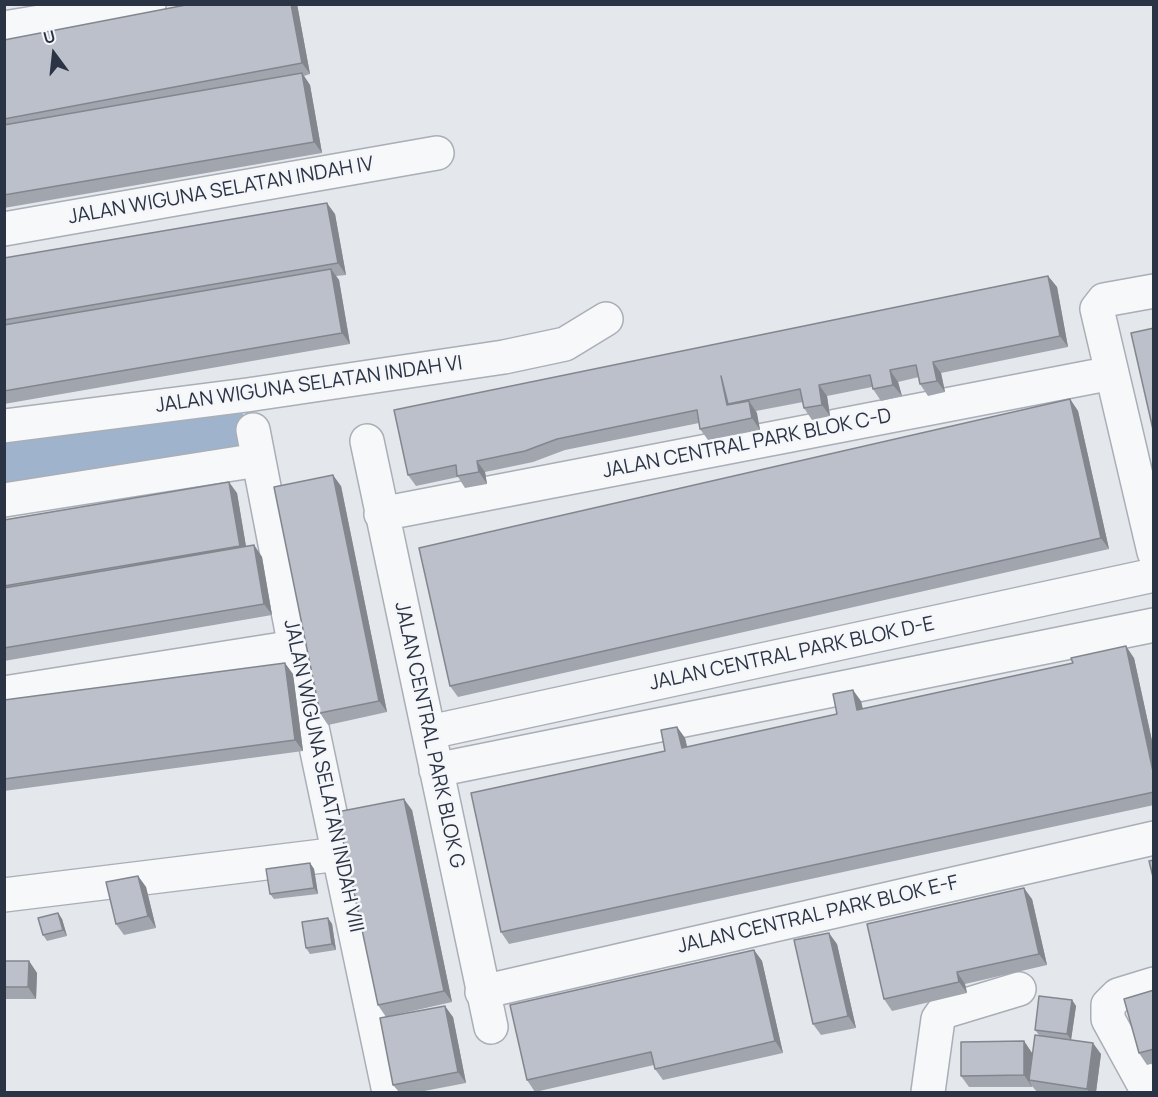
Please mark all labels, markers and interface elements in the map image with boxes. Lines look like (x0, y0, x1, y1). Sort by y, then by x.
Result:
north arrow (24, 24, 84, 84)
text: U (41, 24, 58, 49)
street label: JALAN WIGUNA SELATAN INDAH IV (66, 152, 376, 230)
street label: JALAN WIGUNA SELATAN INDAH VI (154, 352, 464, 418)
street label: JALAN CENTRAL PARK BLOK C-D (601, 404, 893, 484)
street label: JALAN CENTRAL PARK BLOK G (389, 600, 469, 870)
street label: JALAN CENTRAL PARK BLOK D-E (647, 612, 937, 696)
street label: JALAN WIGUNA SELATAN INDAH VIII (278, 617, 368, 935)
street label: JALAN CENTRAL PARK BLOK E-F (675, 871, 961, 959)

